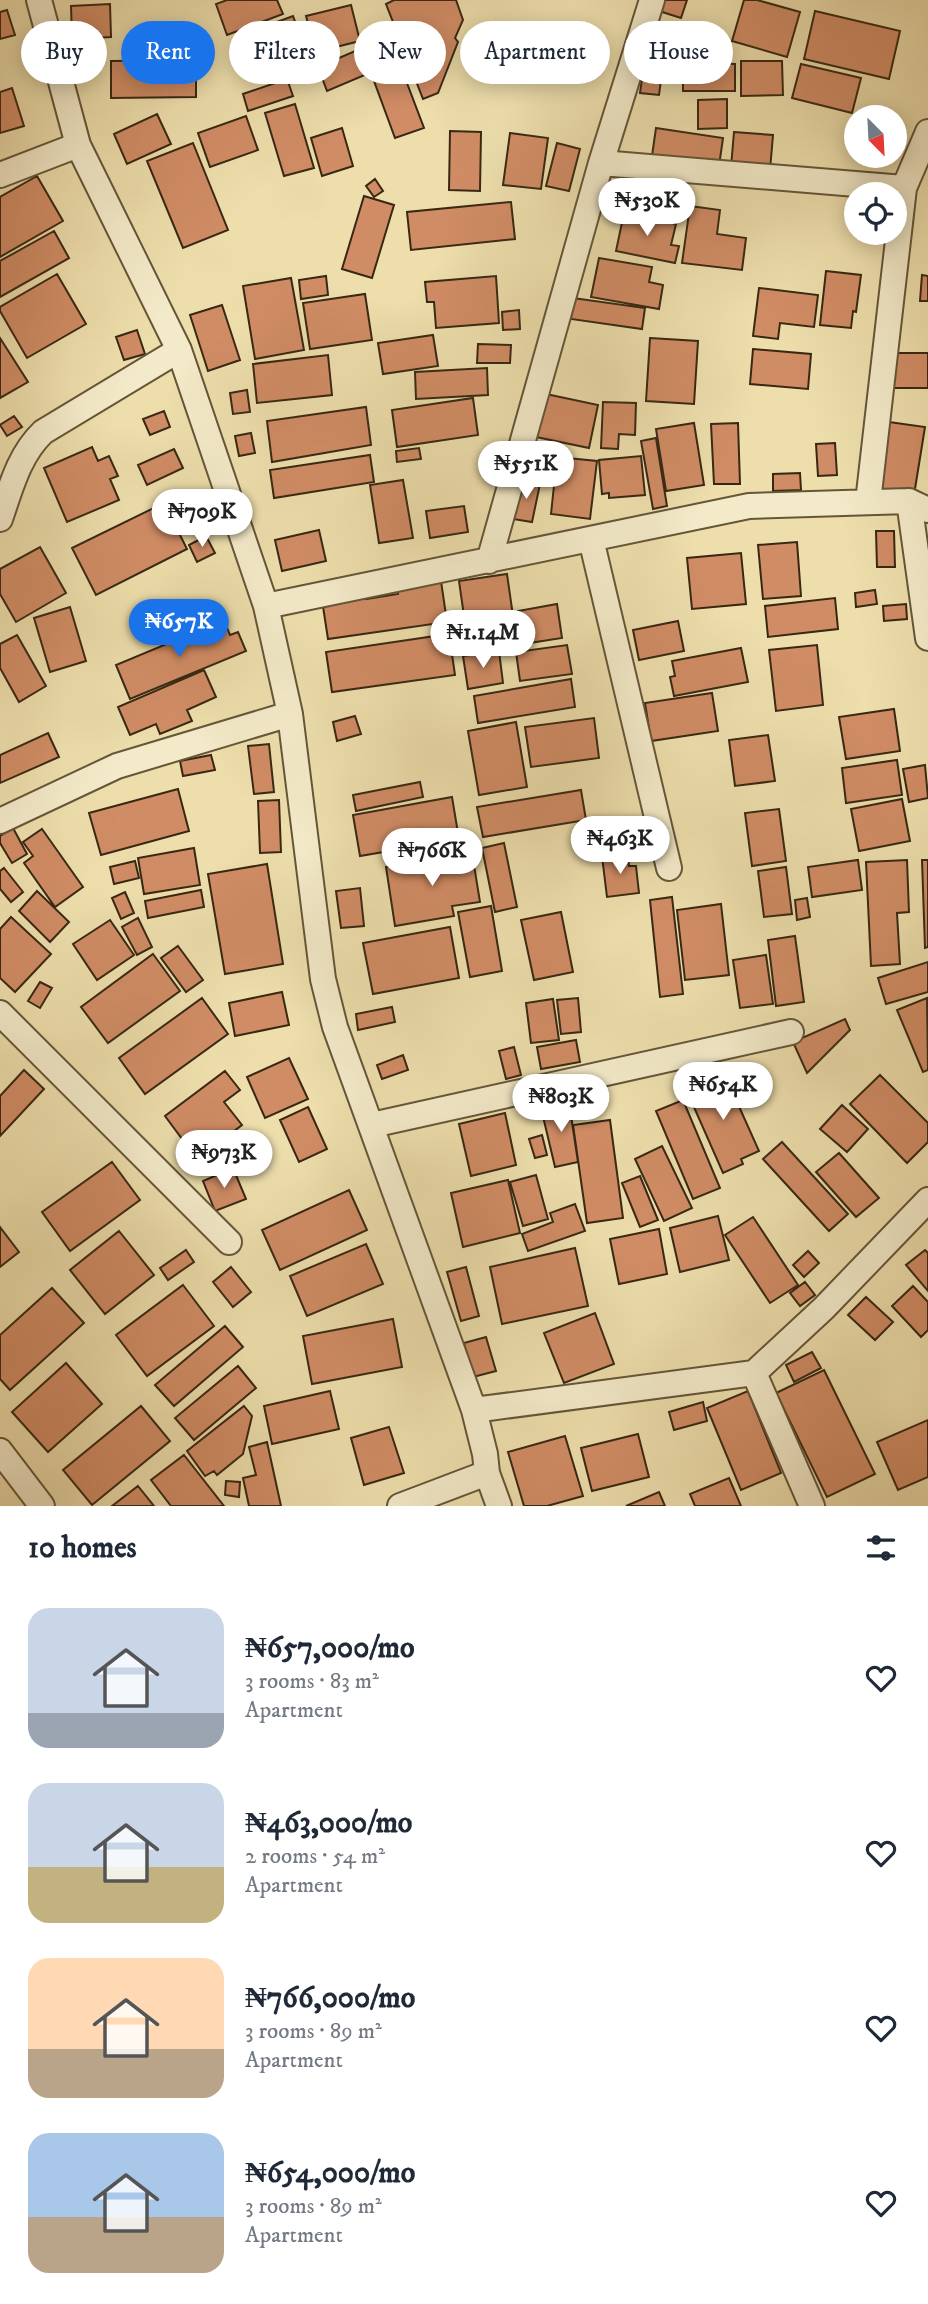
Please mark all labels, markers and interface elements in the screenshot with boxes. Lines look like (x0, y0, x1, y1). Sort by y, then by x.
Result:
chip: Buy (21, 21, 107, 84)
chip: Rent (121, 21, 215, 84)
chip: Filters (229, 21, 340, 84)
chip: New (354, 21, 446, 84)
chip: Apartment (460, 21, 610, 84)
chip: House (624, 21, 733, 84)
north arrow (844, 105, 906, 168)
map controls (844, 105, 907, 245)
pin: ₦530K (598, 178, 696, 238)
button: locate (844, 182, 907, 245)
text: ₦530K (614, 186, 680, 215)
pin: ₦551K (477, 442, 575, 501)
text: ₦551K (494, 449, 558, 478)
pin: ₦709K (153, 490, 251, 549)
text: ₦709K (168, 497, 236, 526)
pin: ₦657K (130, 600, 228, 659)
text: ₦657K (145, 607, 213, 636)
pin: ₦1.14M (426, 610, 540, 670)
text: ₦1.14M (446, 618, 520, 647)
pin: ₦463K (571, 816, 669, 876)
text: ₦463K (587, 824, 653, 853)
pin: ₦766K (383, 828, 481, 888)
text: ₦766K (398, 836, 466, 865)
pin: ₦654K (674, 1062, 772, 1122)
text: ₦654K (689, 1070, 757, 1099)
pin: ₦803K (512, 1074, 610, 1134)
text: ₦803K (528, 1082, 594, 1111)
pin: ₦973K (175, 1130, 273, 1190)
text: ₦973K (192, 1138, 256, 1167)
icon: filters (862, 1529, 900, 1567)
text: 10 homes (28, 1530, 137, 1567)
text: ₦657,000/mo (245, 1630, 415, 1667)
icon: home (84, 1636, 168, 1720)
icon: heart (862, 1659, 900, 1697)
text: 3 rooms · 83 m² (245, 1667, 379, 1696)
text: Apartment (245, 1696, 343, 1725)
text: ₦463,000/mo (245, 1805, 412, 1842)
icon: home (84, 1811, 168, 1895)
icon: heart (862, 1834, 900, 1872)
text: 2 rooms · 54 m² (245, 1842, 385, 1871)
text: Apartment (245, 1871, 343, 1900)
text: ₦766,000/mo (245, 1980, 415, 2017)
icon: home (84, 1986, 168, 2070)
icon: heart (862, 2009, 900, 2047)
text: 3 rooms · 89 m² (245, 2017, 382, 2046)
text: Apartment (245, 2046, 343, 2075)
text: ₦654,000/mo (245, 2155, 415, 2192)
icon: home (84, 2161, 168, 2245)
icon: heart (862, 2184, 900, 2222)
text: 3 rooms · 89 m² (245, 2192, 382, 2221)
text: Apartment (245, 2221, 343, 2250)

